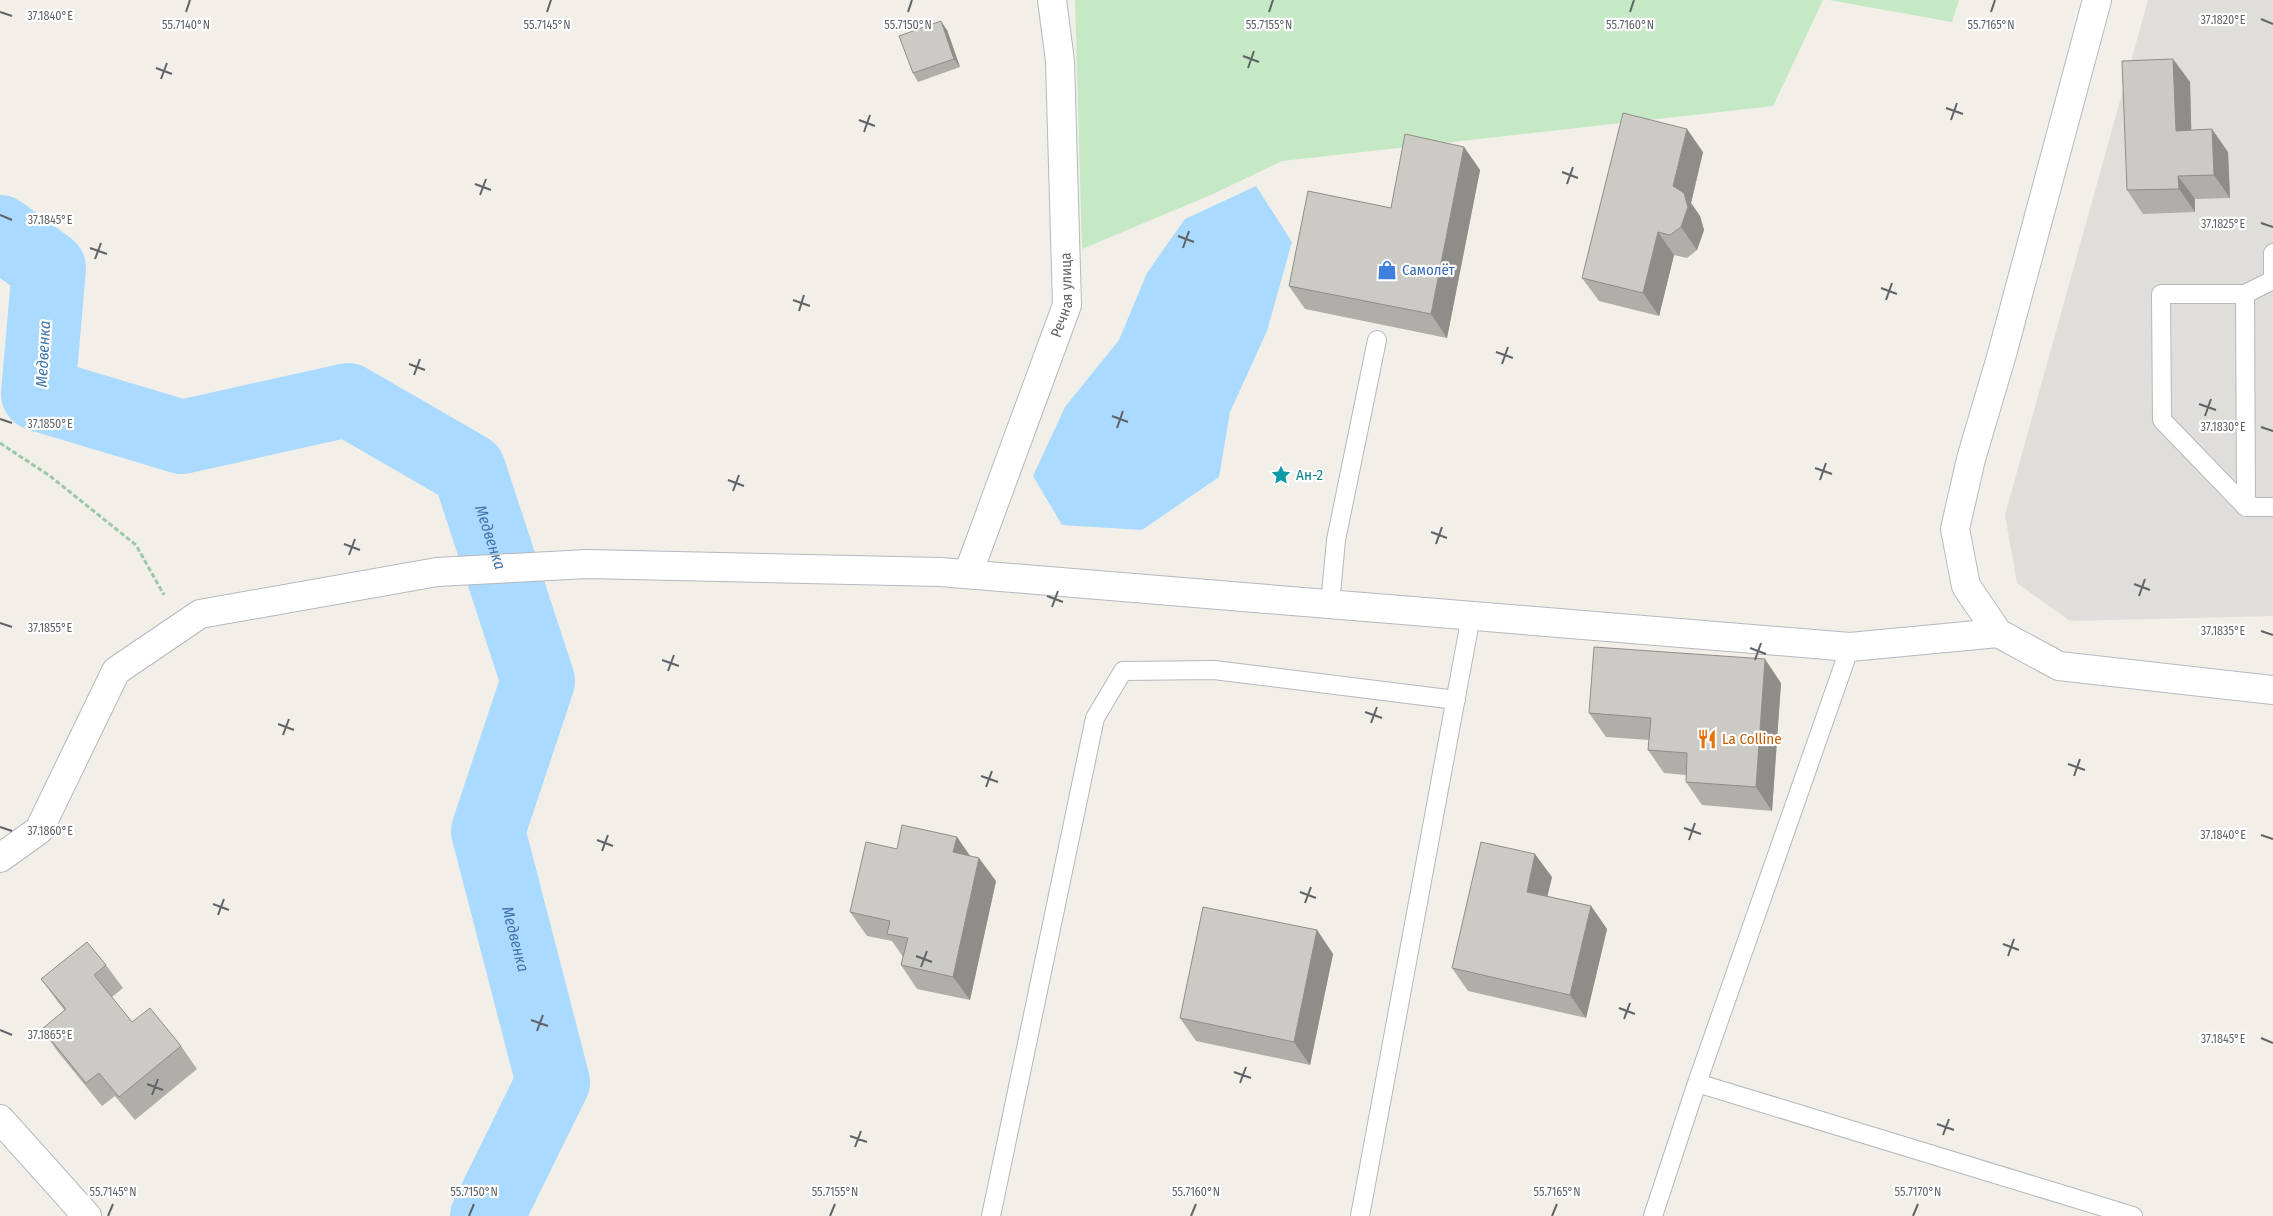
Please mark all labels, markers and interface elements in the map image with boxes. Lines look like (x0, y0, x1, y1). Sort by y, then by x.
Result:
text: 37.1840°E (27, 9, 73, 23)
text: 37.1820°E (2201, 13, 2246, 27)
text: 55.7140°N (162, 18, 210, 32)
text: 55.7145°N (524, 18, 570, 32)
text: 55.7150°N (884, 18, 932, 32)
text: 55.7155°N (1246, 18, 1292, 32)
text: 55.7160°N (1606, 18, 1654, 32)
text: 55.7165°N (1967, 18, 2015, 32)
text: 37.1845°E (28, 213, 73, 227)
text: 37.1825°E (2201, 217, 2245, 231)
street label: Речная улица (1047, 252, 1076, 340)
shop icon: Самолёт (1376, 259, 1398, 281)
place label: Самолёт (1402, 261, 1455, 279)
water label: Медвенка (32, 320, 54, 388)
text: 37.1850°E (27, 417, 73, 431)
text: 37.1830°E (2200, 420, 2246, 434)
place icon: Ан-2 (1270, 464, 1292, 486)
place label: Ан-2 (1296, 466, 1323, 484)
water label: Медвенка (472, 502, 510, 572)
text: 37.1855°E (28, 621, 73, 635)
text: 37.1835°E (2201, 624, 2246, 638)
restaurant icon: La Colline (1696, 728, 1718, 750)
place label: La Colline (1722, 730, 1782, 748)
text: 37.1860°E (27, 824, 73, 838)
text: 37.1840°E (2200, 828, 2246, 842)
water label: Медвенка (498, 904, 534, 974)
text: 37.1865°E (28, 1028, 73, 1042)
text: 37.1845°E (2201, 1032, 2246, 1046)
text: 55.7145°N (90, 1185, 136, 1199)
text: 55.7150°N (450, 1185, 498, 1199)
text: 55.7155°N (812, 1185, 858, 1199)
text: 55.7160°N (1172, 1185, 1220, 1199)
text: 55.7165°N (1533, 1185, 1581, 1199)
text: 55.7170°N (1895, 1185, 1941, 1199)

